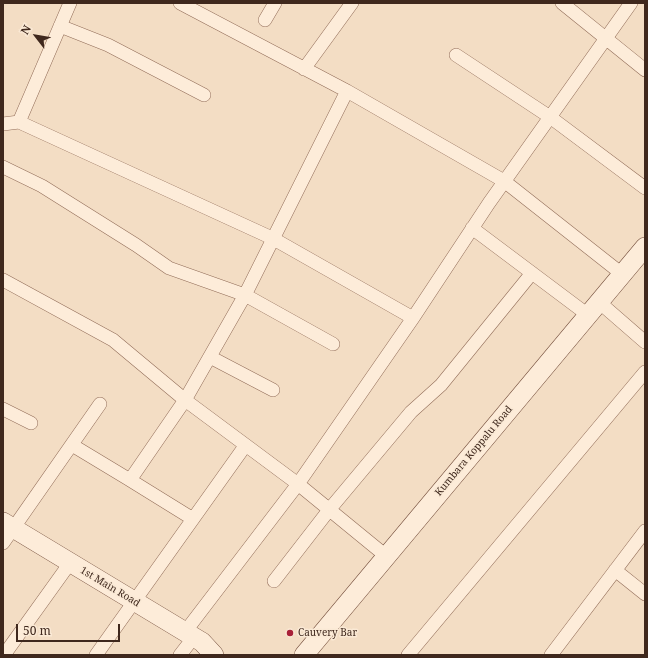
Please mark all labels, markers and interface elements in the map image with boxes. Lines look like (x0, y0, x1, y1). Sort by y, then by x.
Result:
north arrow (16, 16, 56, 56)
text: N (17, 22, 34, 37)
street label: Kumbara Koppalu Road (433, 404, 515, 498)
street label: 1st Main Road (78, 564, 142, 610)
scale bar (18, 616, 122, 642)
text: 50 m (23, 622, 51, 639)
place label: Cauvery Bar (298, 627, 357, 639)
marker: Cauvery Bar (285, 628, 295, 638)

